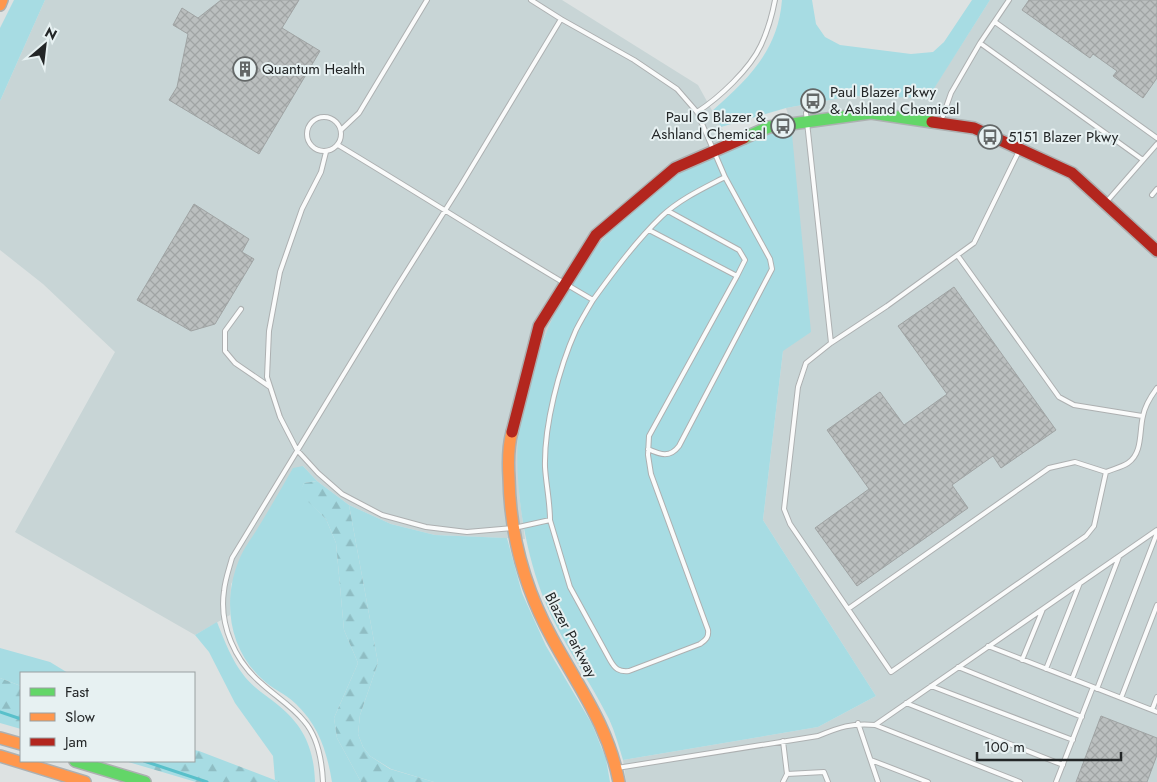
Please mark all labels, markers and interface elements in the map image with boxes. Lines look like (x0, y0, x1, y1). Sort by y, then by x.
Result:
north arrow (20, 20, 70, 70)
text: N (41, 22, 61, 45)
building icon: Quantum Health (232, 56, 258, 82)
place label: Quantum Health (262, 58, 365, 80)
place label: Paul Blazer Pkwy & Ashland Chemical (830, 81, 959, 120)
bus stop icon: Paul Blazer Pkwy & Ashland Chemical (800, 88, 826, 114)
place label: Paul G Blazer & Ashland Chemical (651, 106, 766, 145)
bus stop icon: Paul G Blazer & Ashland Chemical (770, 113, 796, 139)
bus stop icon: 5151 Blazer Pkwy (977, 124, 1003, 150)
place label: 5151 Blazer Pkwy (1008, 126, 1119, 148)
street label: Blazer Parkway (539, 588, 603, 682)
legend (20, 672, 195, 762)
text: Fast (65, 681, 89, 703)
text: Slow (65, 706, 96, 728)
scale bar (977, 730, 1121, 762)
text: Jam (63, 731, 88, 753)
text: 100 m (984, 736, 1025, 758)

